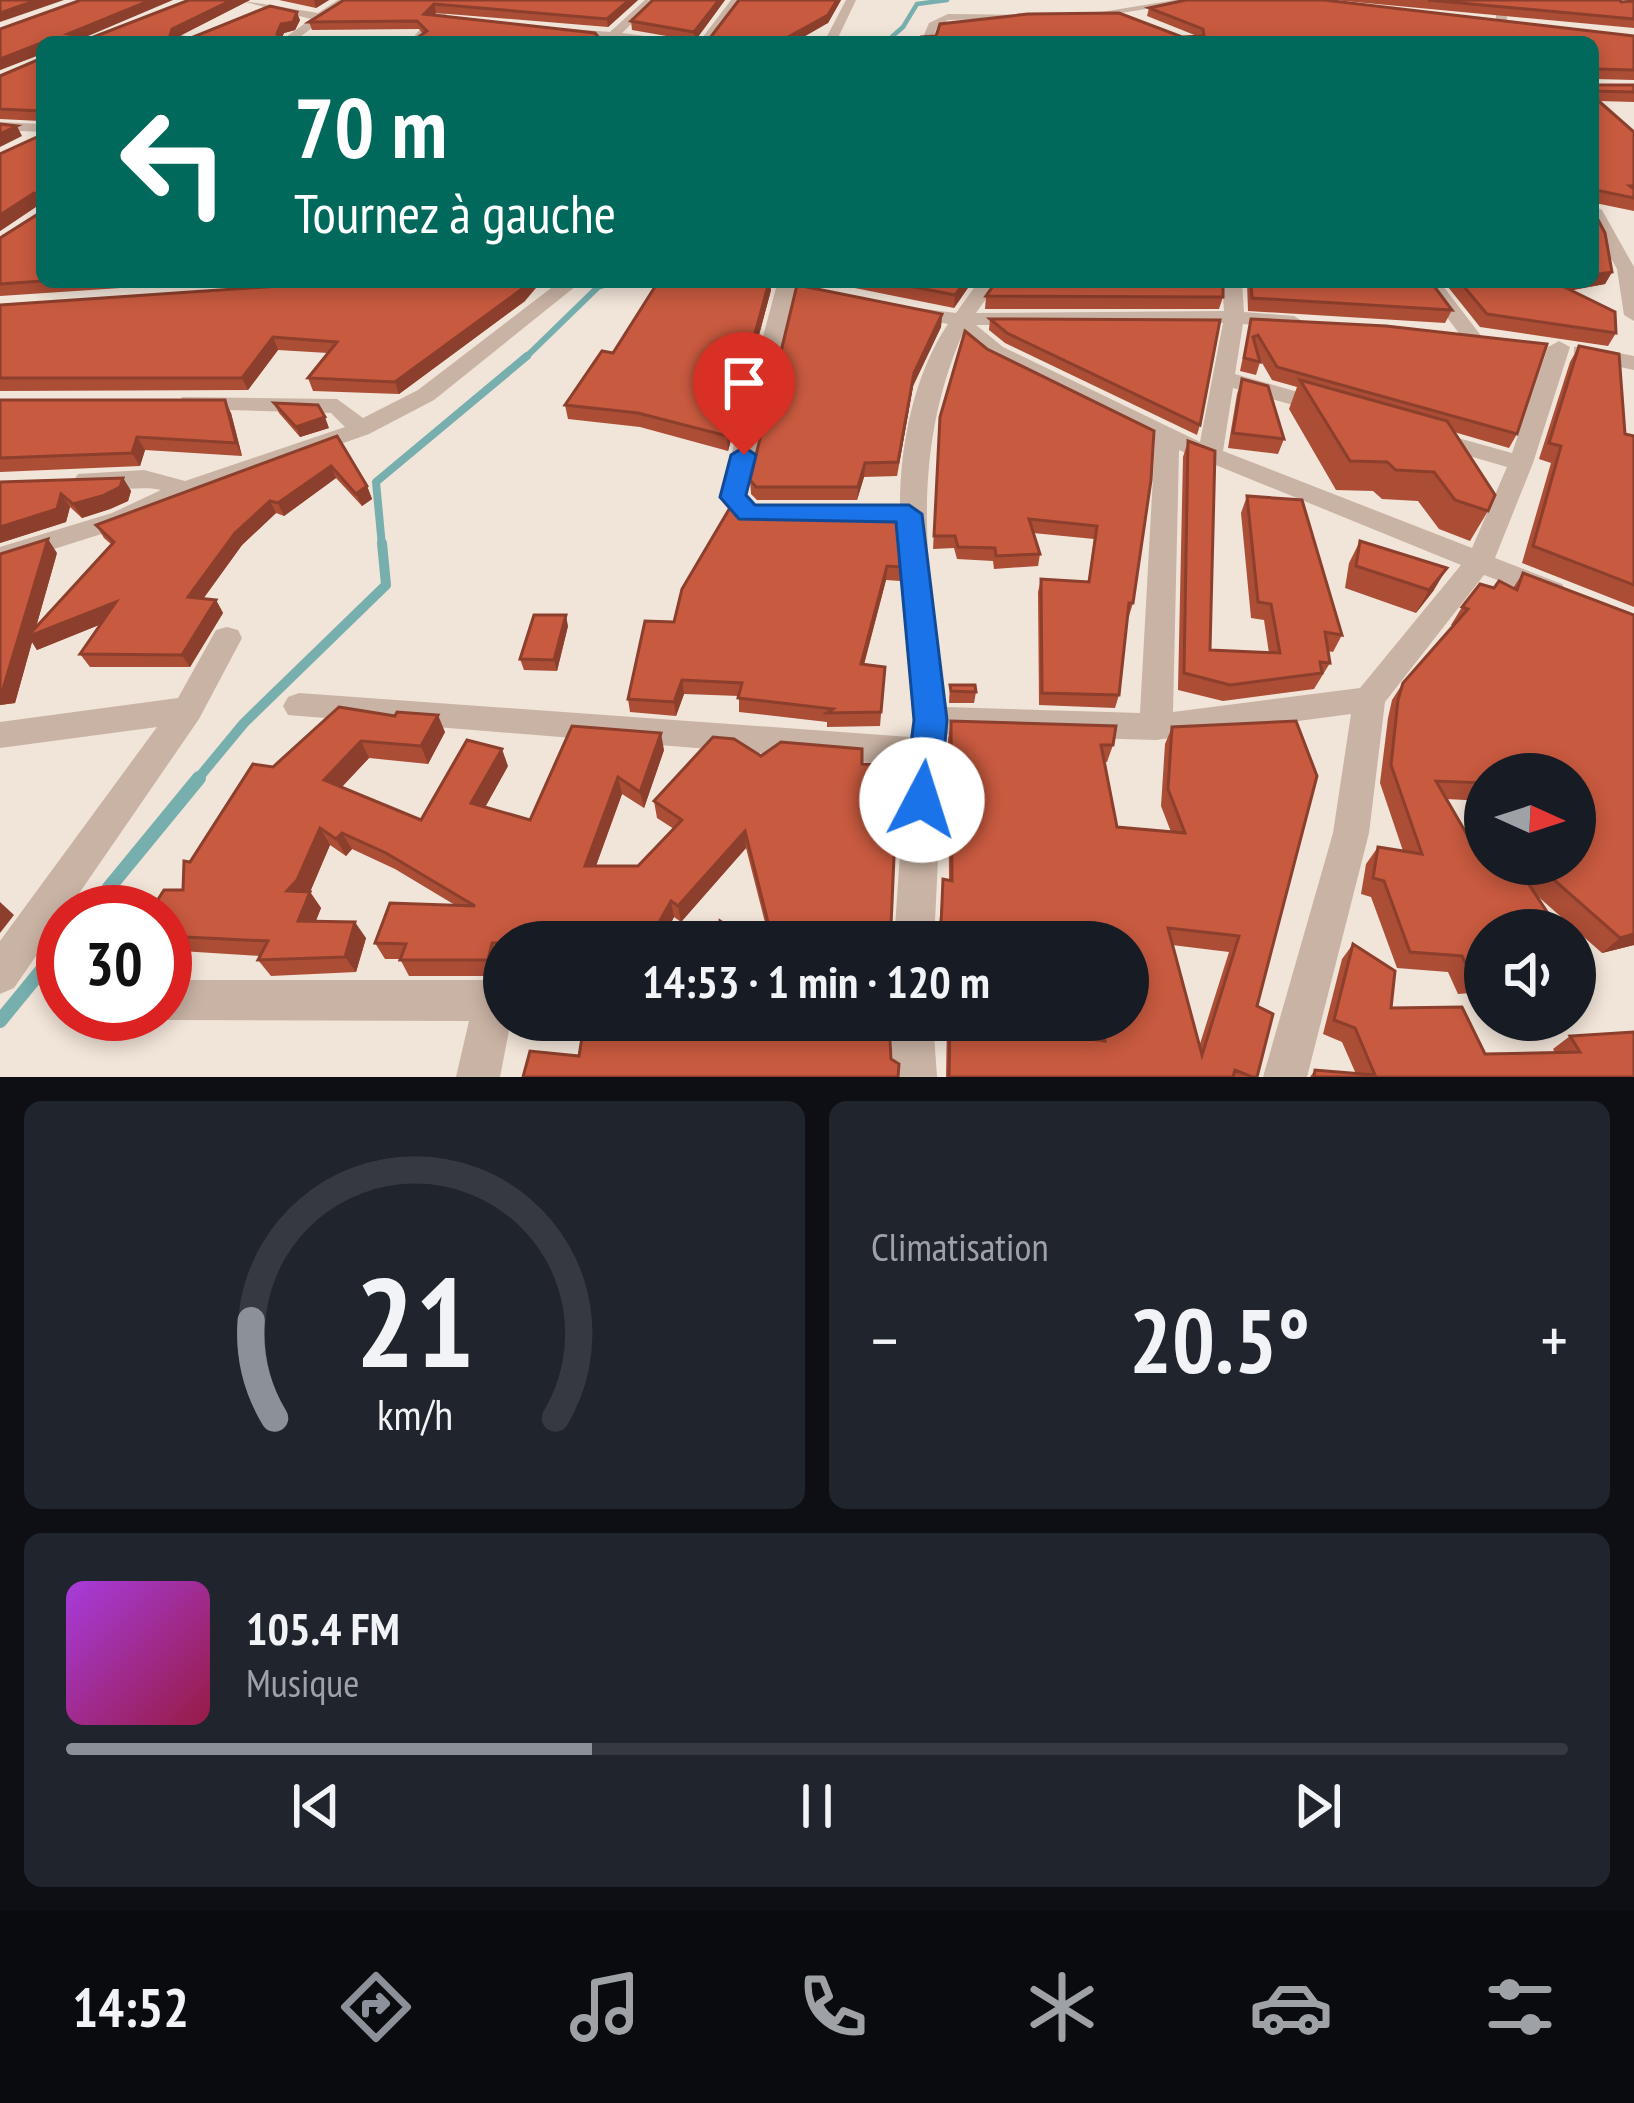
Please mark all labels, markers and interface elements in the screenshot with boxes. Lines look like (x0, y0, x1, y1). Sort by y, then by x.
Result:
text: 70 m (294, 72, 447, 181)
icon: left (96, 84, 252, 240)
text: Tournez à gauche (294, 178, 616, 248)
pin (693, 332, 795, 455)
icon: arrive (711, 350, 777, 416)
position arrow (859, 737, 985, 863)
north arrow (1464, 753, 1596, 885)
map controls (1464, 753, 1596, 1041)
speed limit sign: 30 (36, 885, 192, 1041)
button: sound (1464, 909, 1596, 1041)
text: 14:53 · 1 min · 120 m (642, 952, 990, 1010)
text: Climatisation (871, 1221, 1049, 1272)
text: 21 (355, 1240, 474, 1401)
text: 20.5° (1129, 1281, 1310, 1398)
text: − (871, 1297, 898, 1382)
text: + (1541, 1297, 1568, 1382)
text: km/h (376, 1386, 453, 1442)
text: 105.4 FM (246, 1599, 400, 1657)
text: Musique (246, 1657, 359, 1708)
icon: previous (283, 1773, 349, 1839)
icon: pause (784, 1773, 850, 1839)
icon: next (1285, 1773, 1351, 1839)
icon: directions (334, 1965, 418, 2049)
icon: music (563, 1965, 647, 2049)
icon: phone (791, 1965, 875, 2049)
icon: climate (1020, 1965, 1104, 2049)
icon: car (1249, 1965, 1333, 2049)
icon: filters (1478, 1965, 1562, 2049)
text: 14:52 (72, 1972, 189, 2042)

